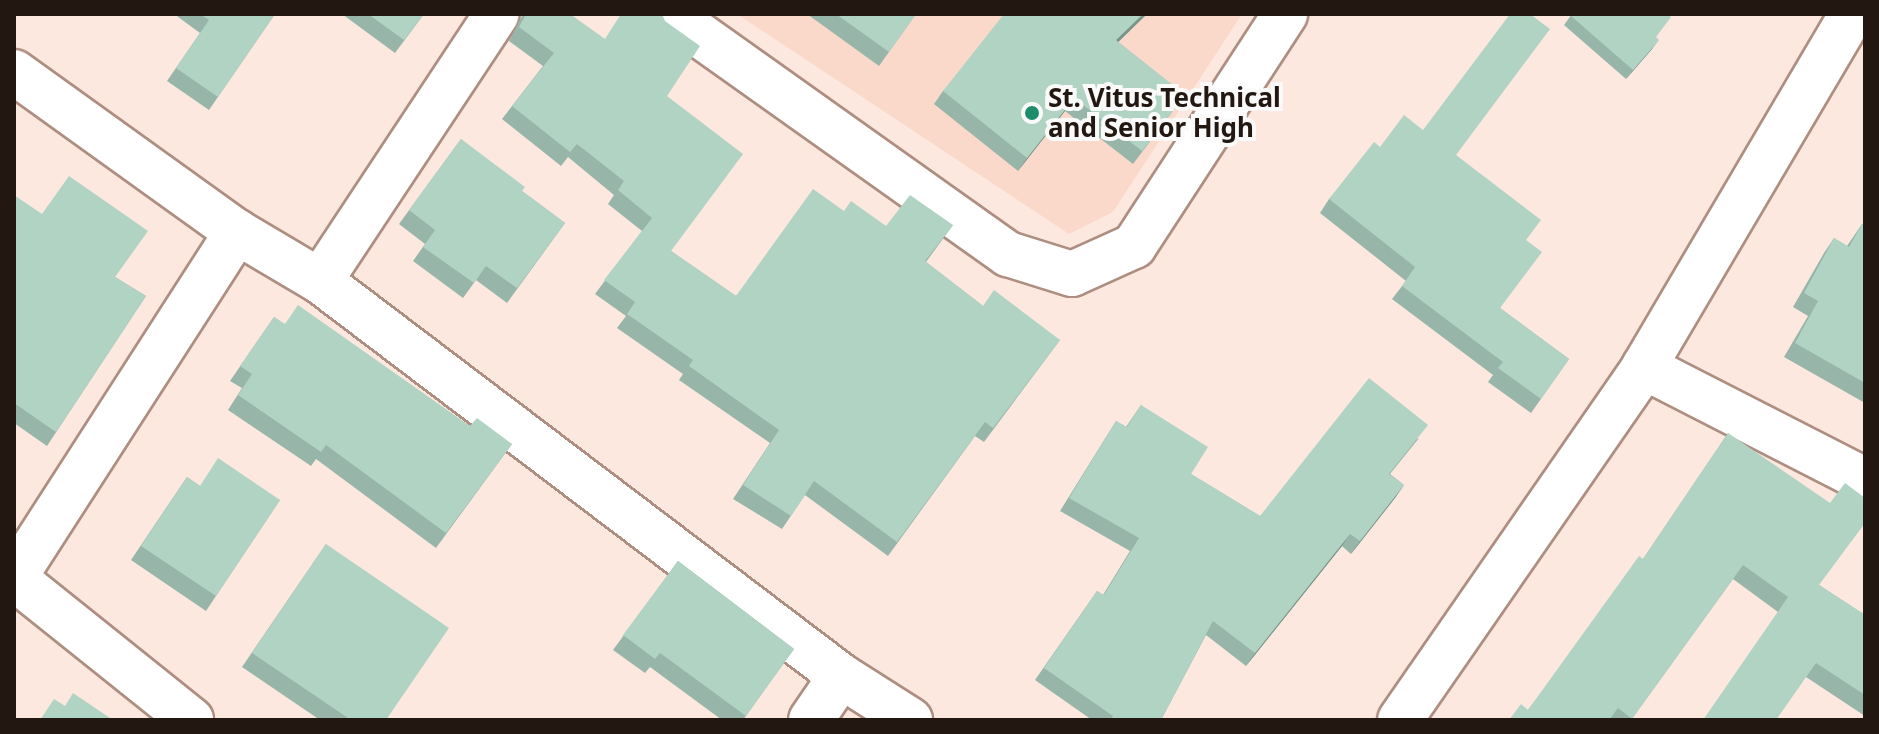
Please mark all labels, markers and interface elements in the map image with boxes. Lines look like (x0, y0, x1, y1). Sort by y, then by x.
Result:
place label: St. Vitus Technical and Senior High (1048, 82, 1281, 144)
marker: St. Vitus Technical and Senior High (1023, 104, 1041, 122)

